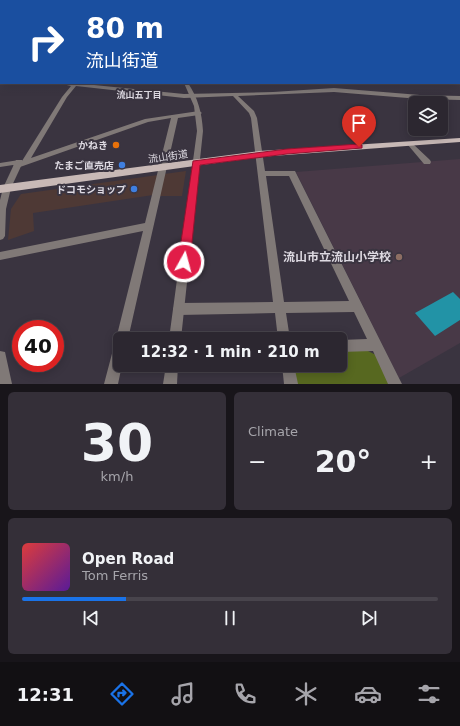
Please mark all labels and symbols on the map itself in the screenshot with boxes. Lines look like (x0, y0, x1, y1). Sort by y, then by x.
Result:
district label: 流山五丁目 (116, 90, 162, 100)
pin (342, 106, 376, 147)
place label: かねき (78, 140, 108, 151)
marker: かねき (111, 140, 121, 150)
street label: 流山街道 (147, 148, 189, 165)
place label: たまご直売店 (54, 160, 114, 171)
marker: たまご直売店 (117, 160, 127, 170)
place label: ドコモショップ (56, 184, 126, 195)
marker: ドコモショップ (129, 184, 139, 194)
position arrow (163, 241, 205, 283)
place label: 流山市立流山小学校 (283, 250, 391, 264)
marker: 流山市立流山小学校 (394, 252, 404, 262)
speed limit sign: 40 (12, 320, 64, 372)

